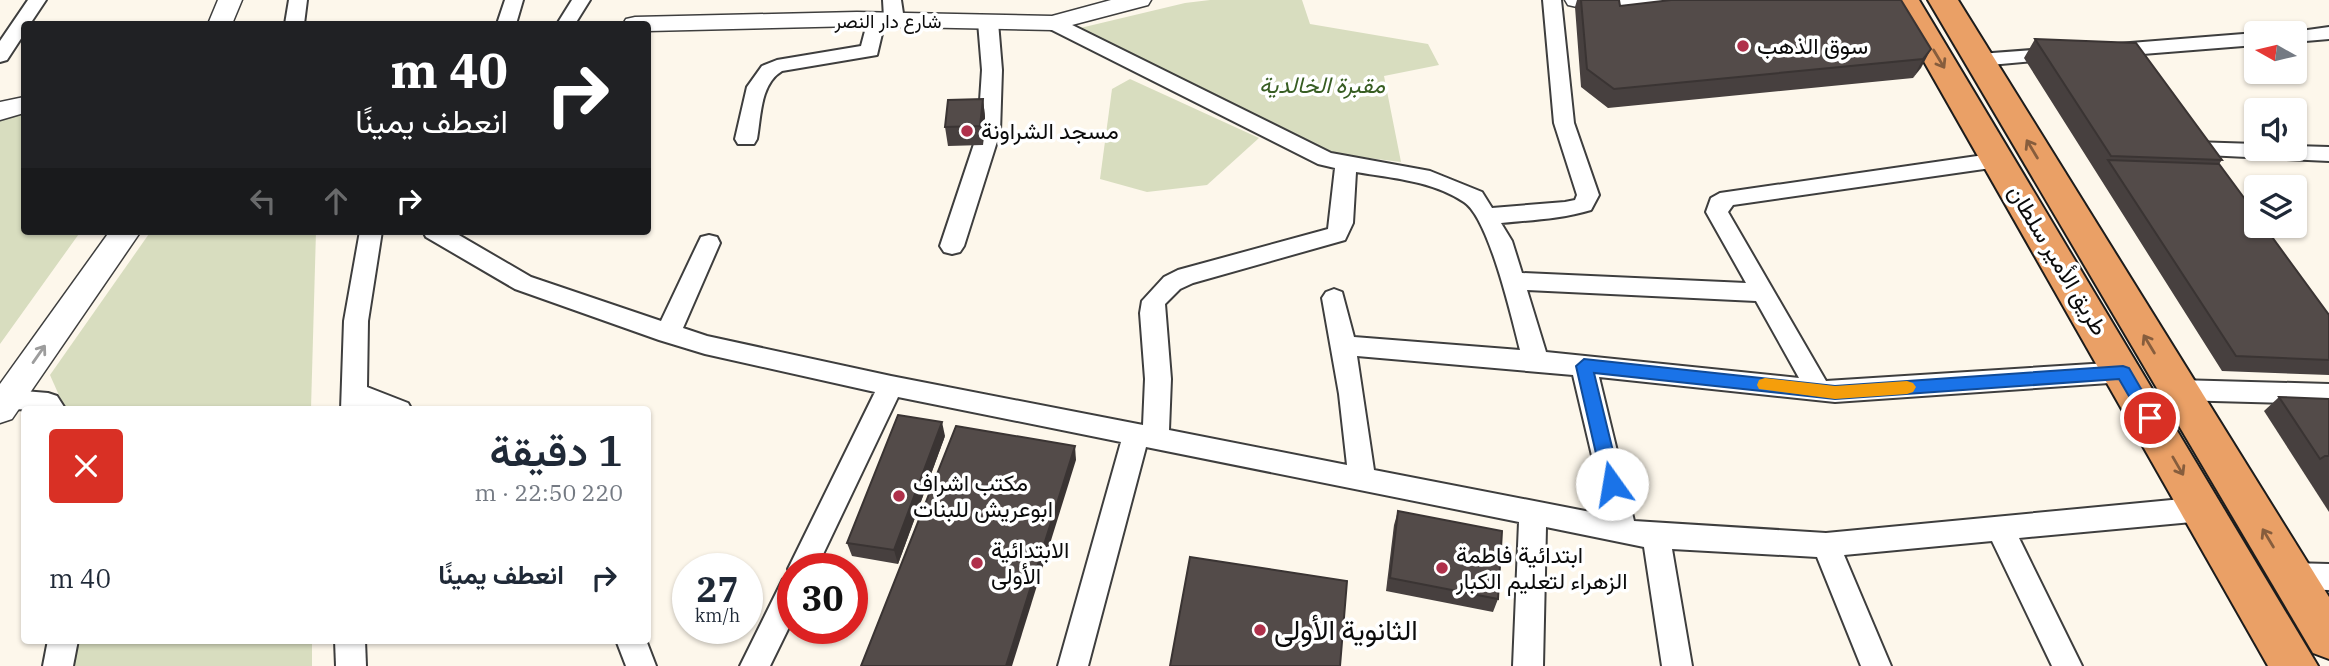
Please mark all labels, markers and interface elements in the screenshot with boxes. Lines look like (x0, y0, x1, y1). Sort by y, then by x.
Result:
street label: شارع دار النصر (834, 9, 942, 34)
north arrow (2244, 21, 2306, 84)
map controls (2244, 21, 2307, 238)
place label: سوق الذهب (1757, 30, 1868, 61)
text: 40 m (390, 38, 508, 101)
marker: سوق الذهب (1735, 38, 1751, 54)
one-way arrow (1932, 48, 1946, 68)
icon: right (532, 49, 623, 140)
park label: مقبرة الخالدية (1259, 69, 1386, 100)
button: sound (2244, 98, 2307, 161)
text: انعطف يمينًا (355, 100, 508, 142)
place label: مسجد الشراونة (981, 115, 1119, 146)
marker: مسجد الشراونة (959, 123, 975, 139)
one-way arrow (2025, 139, 2039, 159)
button: layers (2244, 175, 2307, 238)
street label: طريق الأمير سلطان (2001, 179, 2116, 341)
icon: left (244, 182, 282, 220)
icon: ahead (317, 182, 355, 220)
icon: right (390, 182, 428, 220)
one-way arrow (2142, 334, 2156, 354)
one-way arrow (32, 345, 46, 364)
pin (2120, 388, 2180, 448)
icon: arrive (2131, 399, 2169, 437)
text: 1 دقيقة (489, 423, 623, 478)
button: close (49, 429, 123, 503)
position arrow (1575, 447, 1649, 521)
one-way arrow (2171, 456, 2185, 476)
place label: مكتب اشراف ابوعريش للبنات (913, 467, 1053, 524)
text: 220 m · 22:50 (474, 477, 623, 507)
marker: مكتب اشراف ابوعريش للبنات (891, 488, 907, 504)
one-way arrow (2261, 529, 2275, 549)
place label: الابتدائية الأولى (991, 534, 1069, 590)
place label: ابتدائية فاطمة الزهراء لتعليم الكبار (1455, 539, 1628, 596)
speed limit sign: 30 (777, 553, 868, 644)
marker: الابتدائية الأولى (969, 555, 985, 571)
text: انعطف يمينًا (438, 557, 564, 591)
icon: right (585, 559, 623, 597)
marker: ابتدائية فاطمة الزهراء لتعليم الكبار (1434, 560, 1450, 576)
text: 40 m (49, 561, 111, 595)
text: 27 (696, 566, 739, 612)
text: km/h (695, 604, 740, 627)
place label: الثانوية الأولى (1274, 611, 1418, 648)
marker: الثانوية الأولى (1252, 622, 1268, 638)

